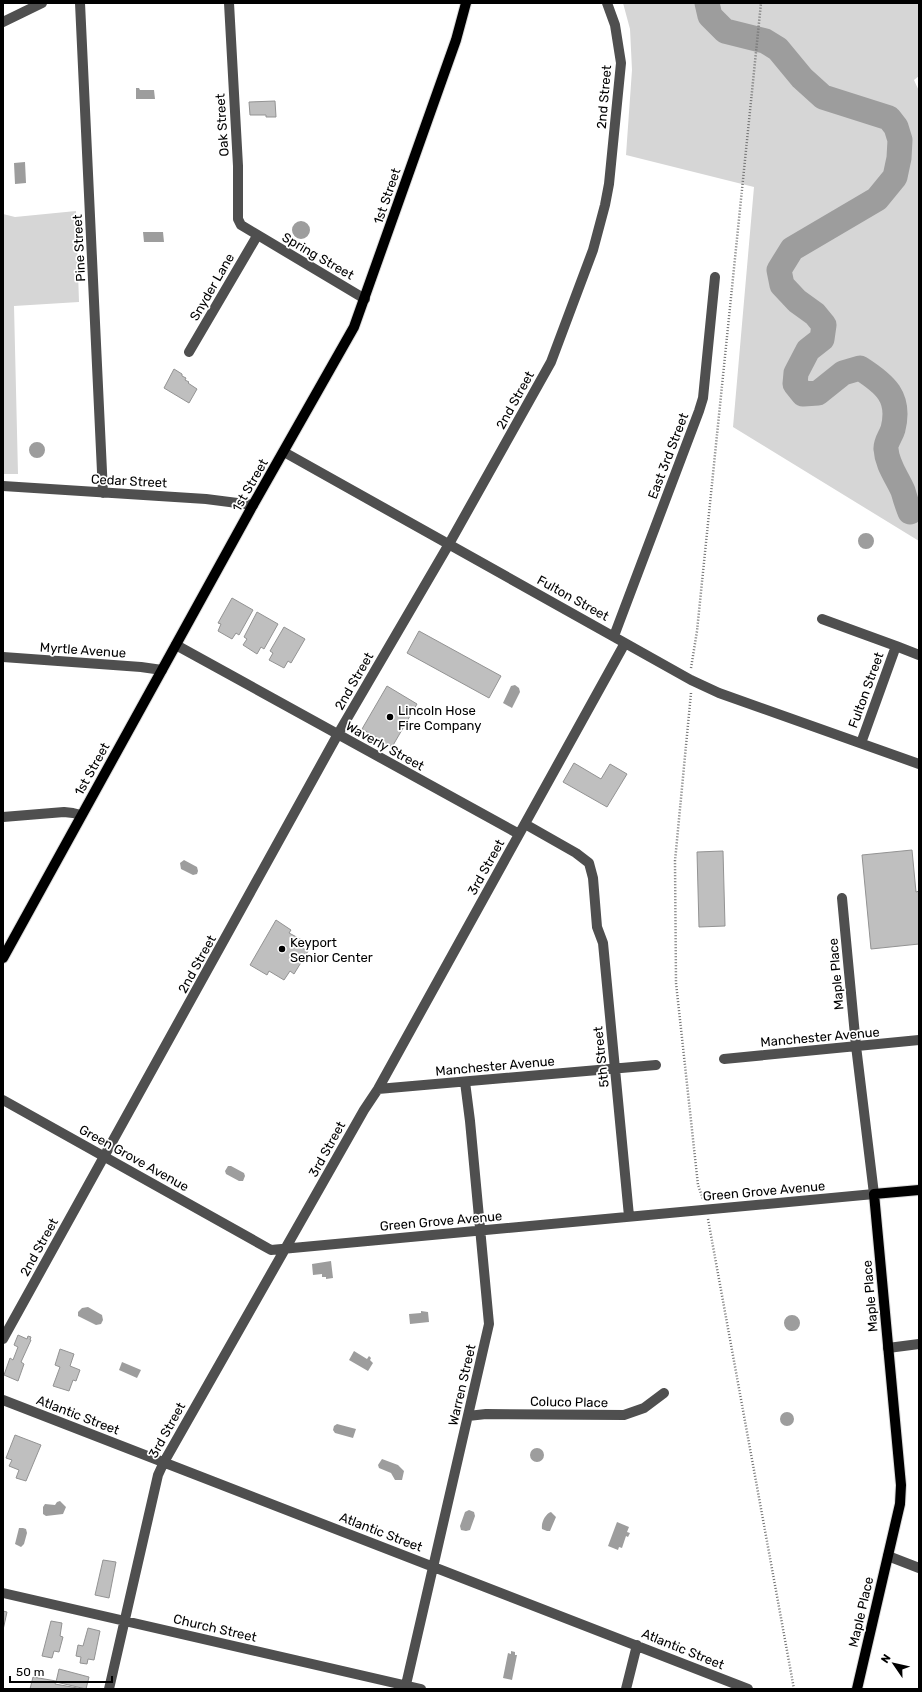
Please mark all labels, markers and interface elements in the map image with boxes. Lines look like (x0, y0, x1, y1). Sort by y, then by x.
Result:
street label: 2nd Street (594, 64, 614, 130)
street label: Oak Street (212, 93, 232, 157)
street label: 1st Street (370, 166, 404, 226)
street label: Pine Street (70, 214, 88, 282)
street label: Spring Street (279, 229, 357, 283)
street label: Snyder Lane (187, 251, 237, 323)
street label: 2nd Street (493, 368, 537, 432)
street label: East 3rd Street (645, 411, 691, 501)
street label: 1st Street (229, 456, 271, 514)
street label: Cedar Street (91, 472, 167, 490)
street label: Fulton Street (535, 572, 611, 624)
street label: Myrtle Avenue (39, 640, 127, 660)
street label: 2nd Street (332, 650, 376, 712)
street label: Fulton Street (845, 650, 887, 730)
place label: Lincoln Hose Fire Company (398, 703, 481, 733)
marker: Lincoln Hose Fire Company (385, 712, 395, 722)
street label: Waverly Street (343, 718, 427, 774)
street label: 1st Street (71, 740, 113, 798)
street label: 3rd Street (465, 837, 507, 897)
street label: 2nd Street (175, 932, 219, 996)
place label: Keyport Senior Center (290, 935, 373, 965)
street label: Maple Place (825, 937, 847, 1011)
marker: Keyport Senior Center (277, 944, 287, 954)
street label: Manchester Avenue (760, 1024, 880, 1050)
street label: 5th Street (590, 1026, 612, 1088)
street label: Manchester Avenue (435, 1053, 555, 1079)
street label: 3rd Street (306, 1119, 348, 1179)
street label: Green Grove Avenue (77, 1122, 191, 1194)
street label: Green Grove Avenue (702, 1178, 826, 1204)
street label: Green Grove Avenue (379, 1208, 503, 1234)
street label: 2nd Street (17, 1215, 61, 1279)
street label: Maple Place (859, 1259, 881, 1333)
street label: Warren Street (445, 1343, 479, 1427)
street label: Atlantic Street (34, 1392, 122, 1438)
street label: Coluco Place (530, 1394, 608, 1410)
street label: 3rd Street (146, 1400, 188, 1460)
street label: Atlantic Street (337, 1509, 425, 1555)
street label: Maple Place (846, 1575, 876, 1649)
street label: Church Street (172, 1611, 258, 1645)
street label: Atlantic Street (640, 1626, 726, 1672)
north arrow (874, 1644, 914, 1684)
text: N (879, 1652, 894, 1666)
scale bar (10, 1658, 112, 1684)
text: 50 m (16, 1665, 44, 1679)

